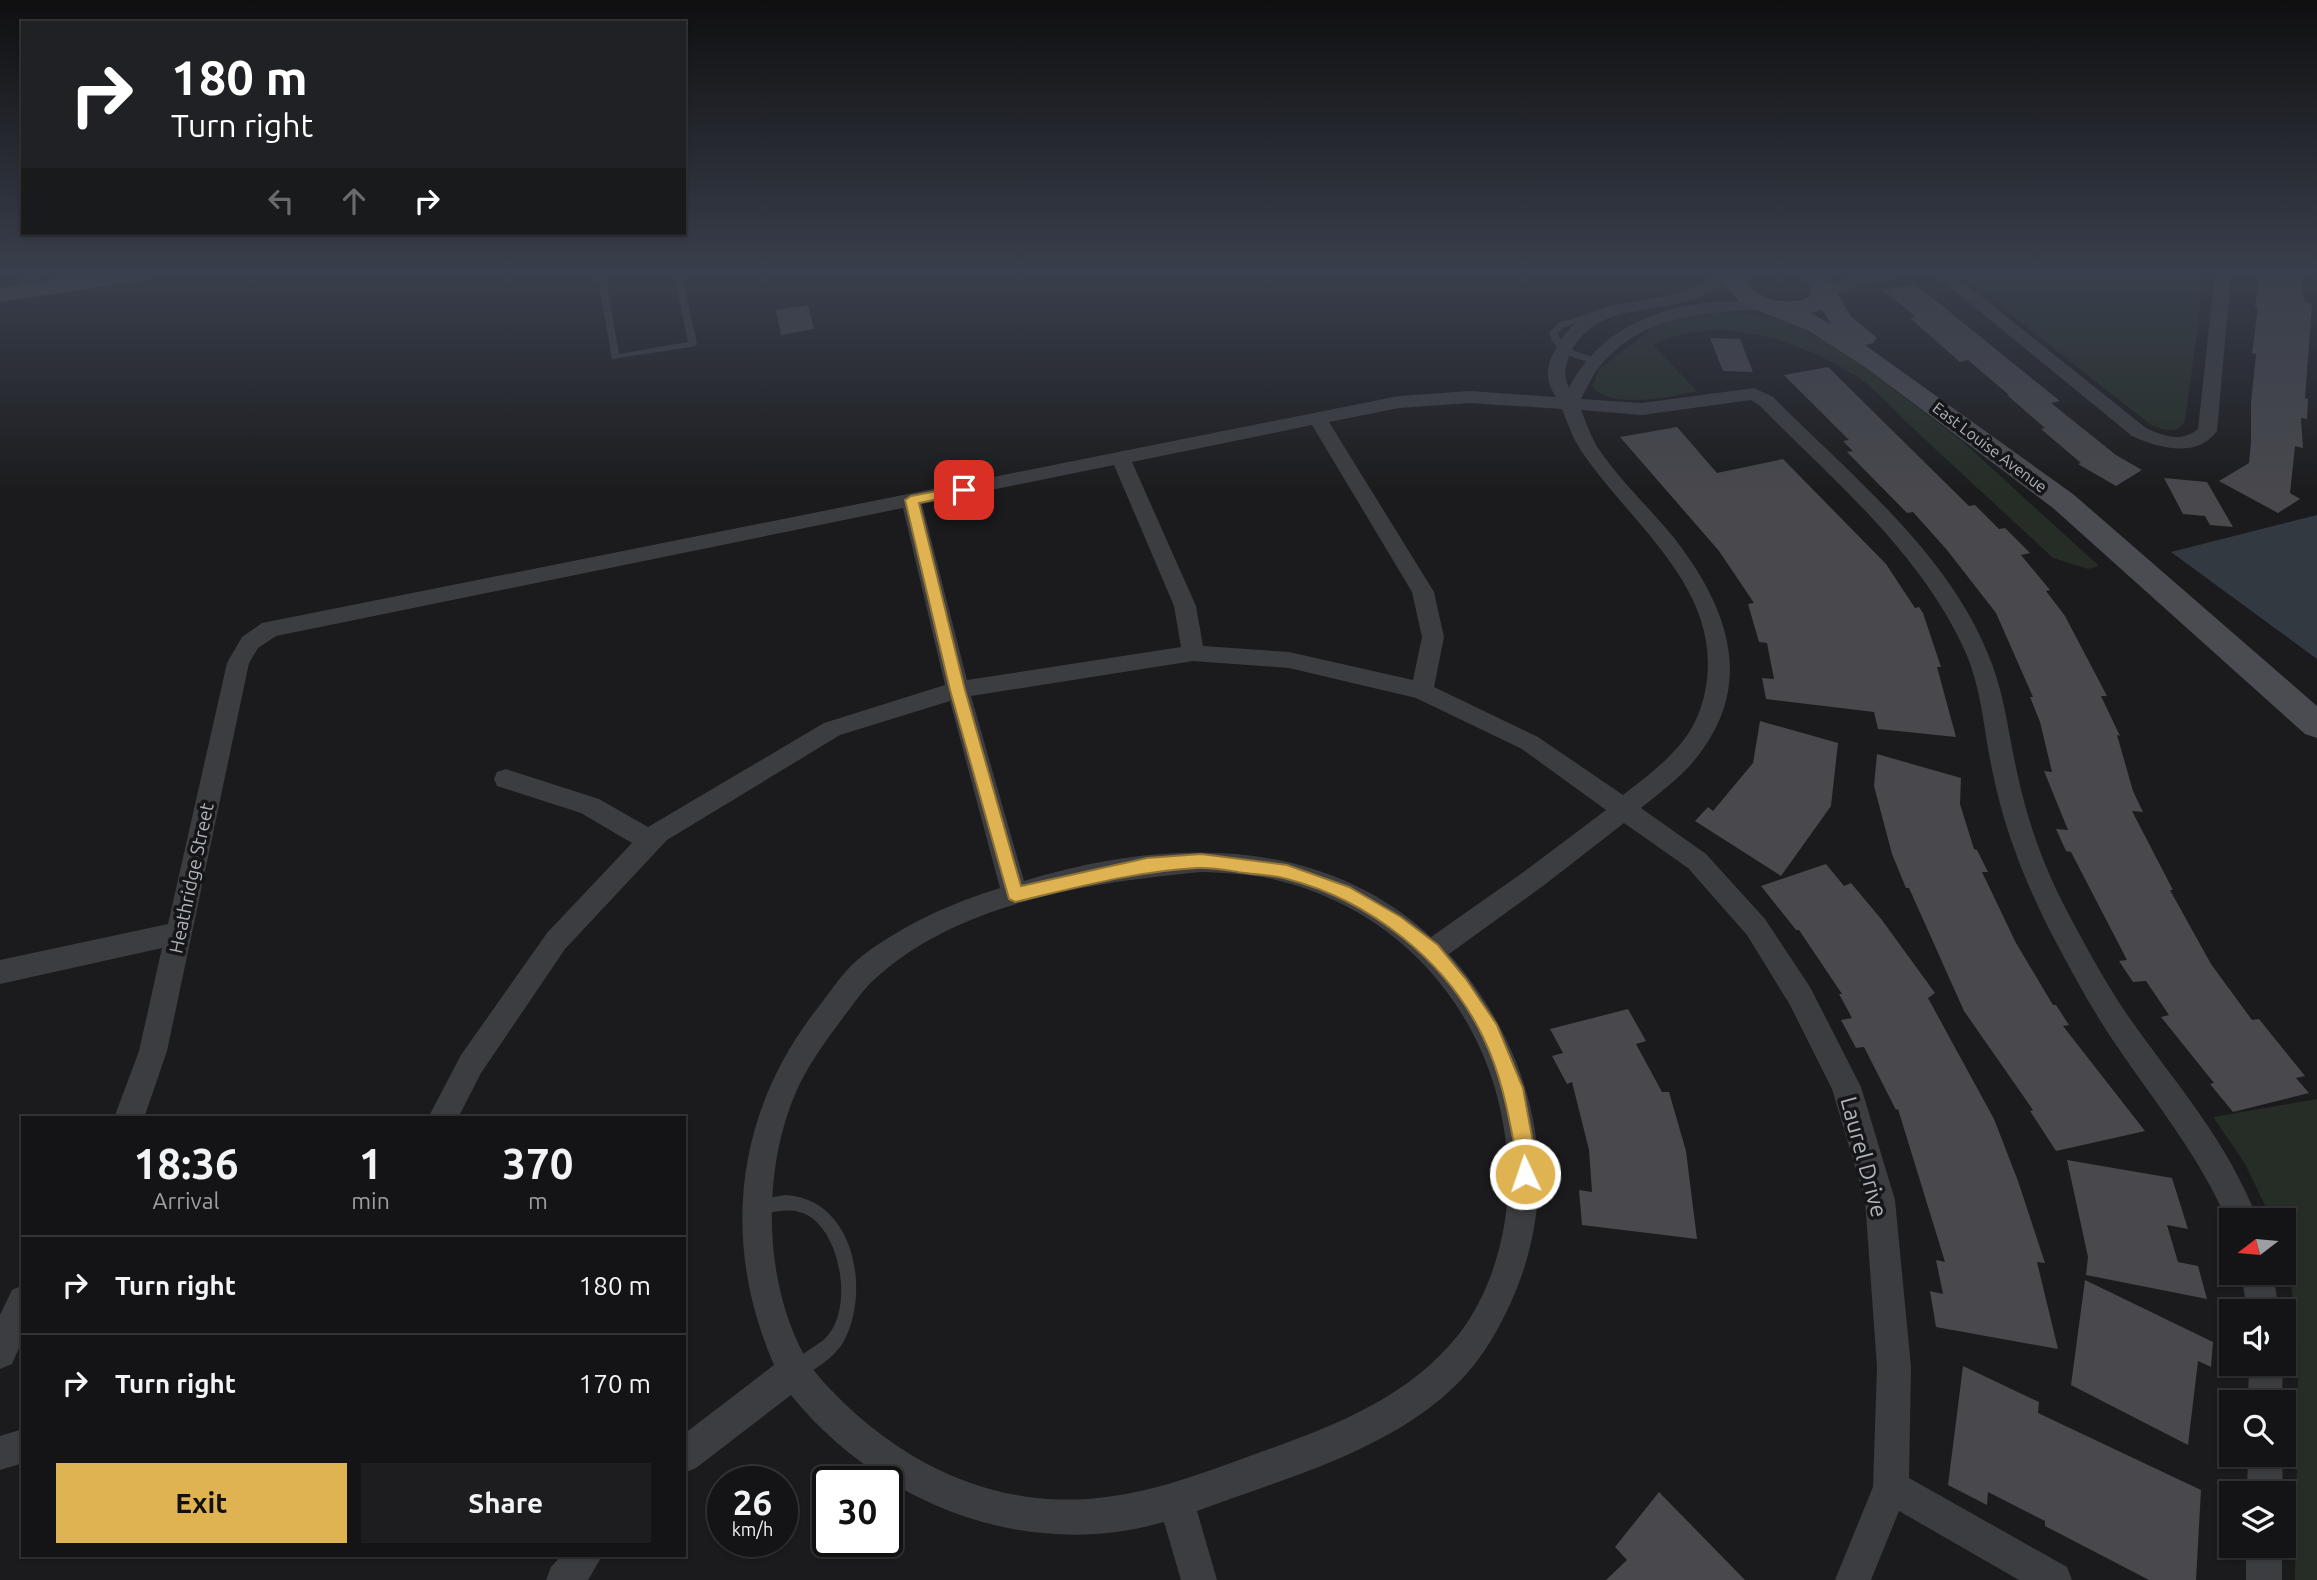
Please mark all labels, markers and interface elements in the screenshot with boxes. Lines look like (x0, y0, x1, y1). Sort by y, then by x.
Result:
icon: right (56, 49, 147, 140)
text: 180 m (171, 49, 308, 104)
text: Turn right (171, 107, 313, 143)
icon: left (262, 182, 300, 220)
icon: ahead (335, 182, 373, 220)
icon: right (408, 182, 446, 220)
street label: East Louise Avenue (1929, 398, 2051, 496)
pin (934, 460, 994, 520)
icon: arrive (945, 471, 983, 509)
street label: Heathridge Street (164, 800, 218, 955)
street label: Laurel Drive (1836, 1094, 1893, 1220)
position arrow (1488, 1137, 1562, 1211)
text: 18:36 (134, 1140, 239, 1187)
text: 1 (359, 1140, 382, 1187)
text: 370 (502, 1140, 573, 1187)
text: Arrival (153, 1188, 220, 1213)
text: min (351, 1188, 390, 1213)
text: m (528, 1188, 548, 1213)
north arrow (2219, 1208, 2296, 1284)
map controls (2219, 1208, 2296, 1558)
icon: right (56, 1266, 94, 1304)
text: Turn right (115, 1271, 236, 1300)
text: 180 m (579, 1271, 651, 1300)
button: sound (2219, 1299, 2296, 1376)
icon: right (56, 1364, 94, 1402)
text: Turn right (115, 1369, 236, 1398)
text: 170 m (579, 1369, 651, 1398)
button: search (2219, 1390, 2296, 1467)
button: Exit (56, 1463, 347, 1543)
button: Share (361, 1463, 651, 1543)
speed limit sign: 30 (812, 1466, 903, 1557)
button: layers (2219, 1481, 2296, 1558)
text: 26 (733, 1482, 772, 1522)
text: km/h (732, 1519, 773, 1539)

